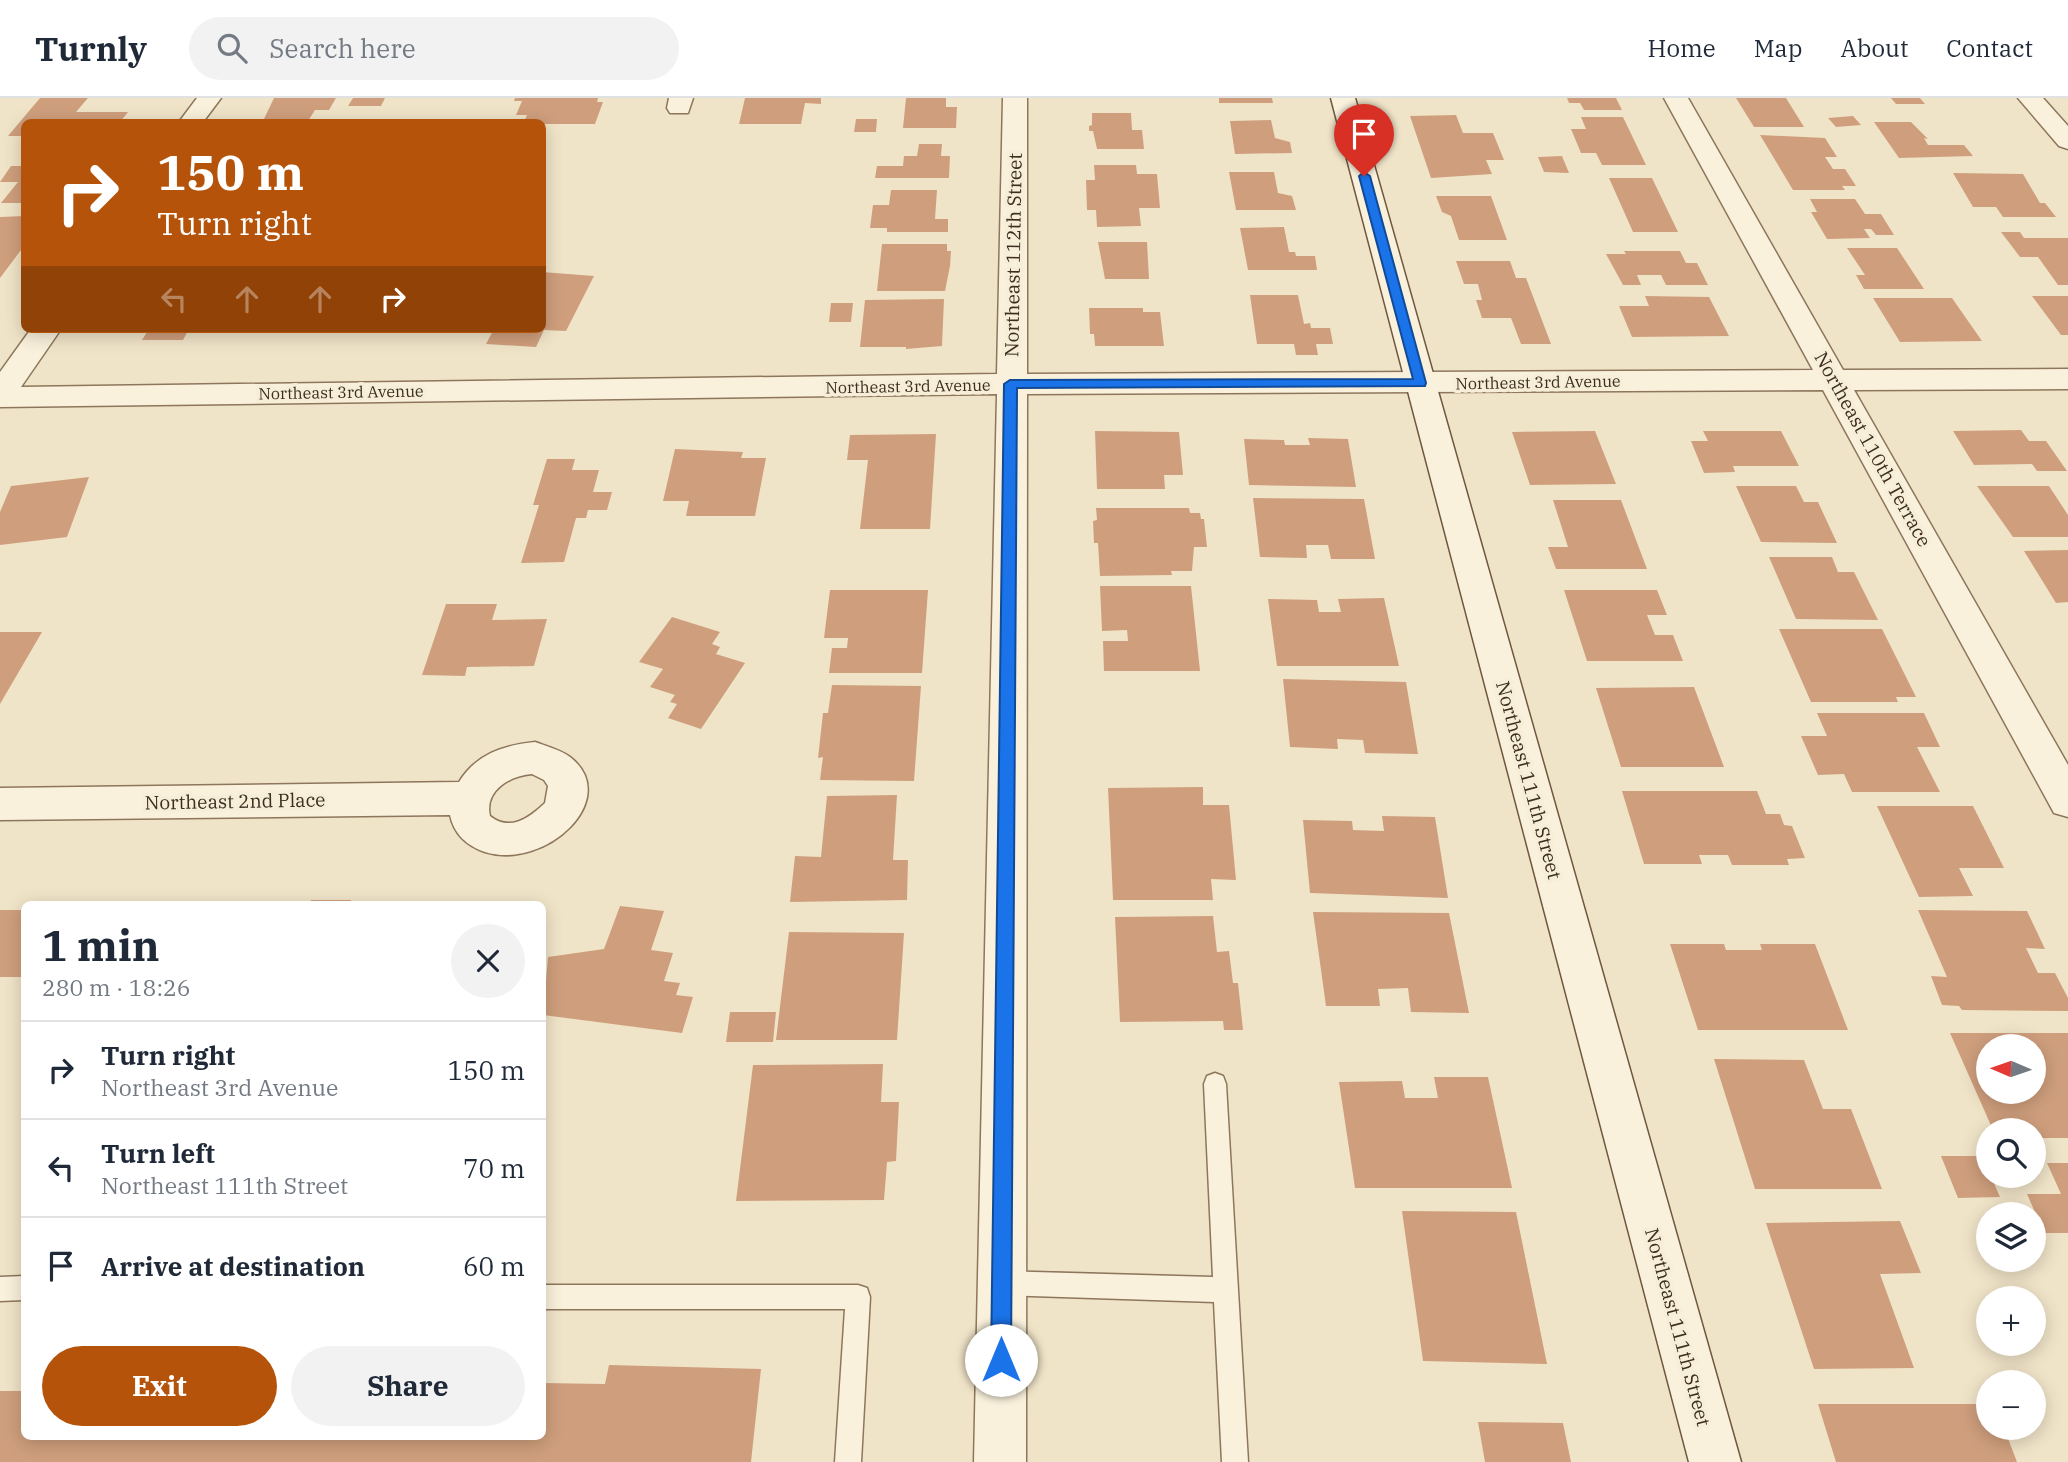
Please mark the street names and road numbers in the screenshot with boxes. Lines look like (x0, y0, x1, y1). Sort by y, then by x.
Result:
street label: Northeast 112th Street (999, 152, 1027, 357)
street label: Northeast 110th Terrace (1809, 347, 1937, 551)
street label: Northeast 3rd Avenue (1455, 371, 1621, 393)
street label: Northeast 3rd Avenue (825, 375, 991, 397)
street label: Northeast 3rd Avenue (258, 381, 424, 403)
street label: Northeast 111th Street (1491, 678, 1567, 882)
street label: Northeast 2nd Place (144, 787, 326, 815)
street label: Northeast 111th Street (1640, 1225, 1716, 1429)

